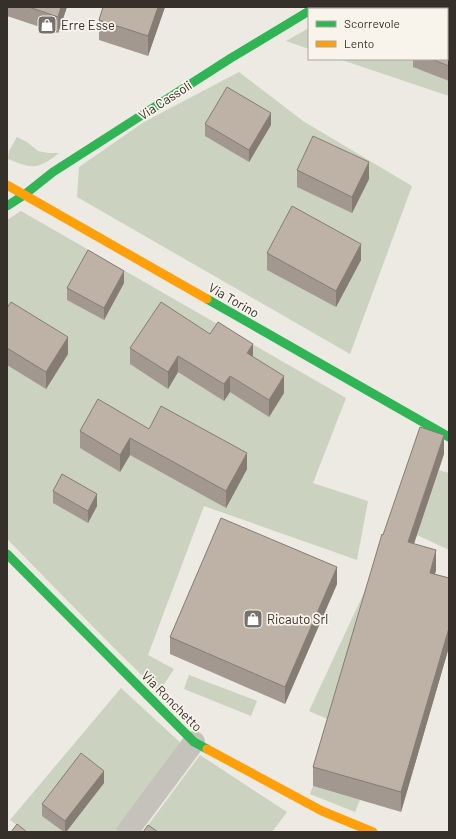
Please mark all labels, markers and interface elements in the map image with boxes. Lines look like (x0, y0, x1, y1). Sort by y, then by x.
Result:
legend (308, 8, 448, 60)
shop icon: Erre Esse (36, 14, 58, 36)
text: Scorrevole (344, 16, 400, 30)
place label: Erre Esse (61, 17, 115, 33)
text: Lento (344, 36, 374, 50)
street label: Via Cassoli (135, 77, 195, 123)
street label: Via Torino (206, 279, 262, 321)
shop icon: Ricauto Srl (242, 608, 264, 630)
place label: Ricauto Srl (267, 611, 328, 627)
street label: Via Ronchetto (138, 667, 206, 735)

